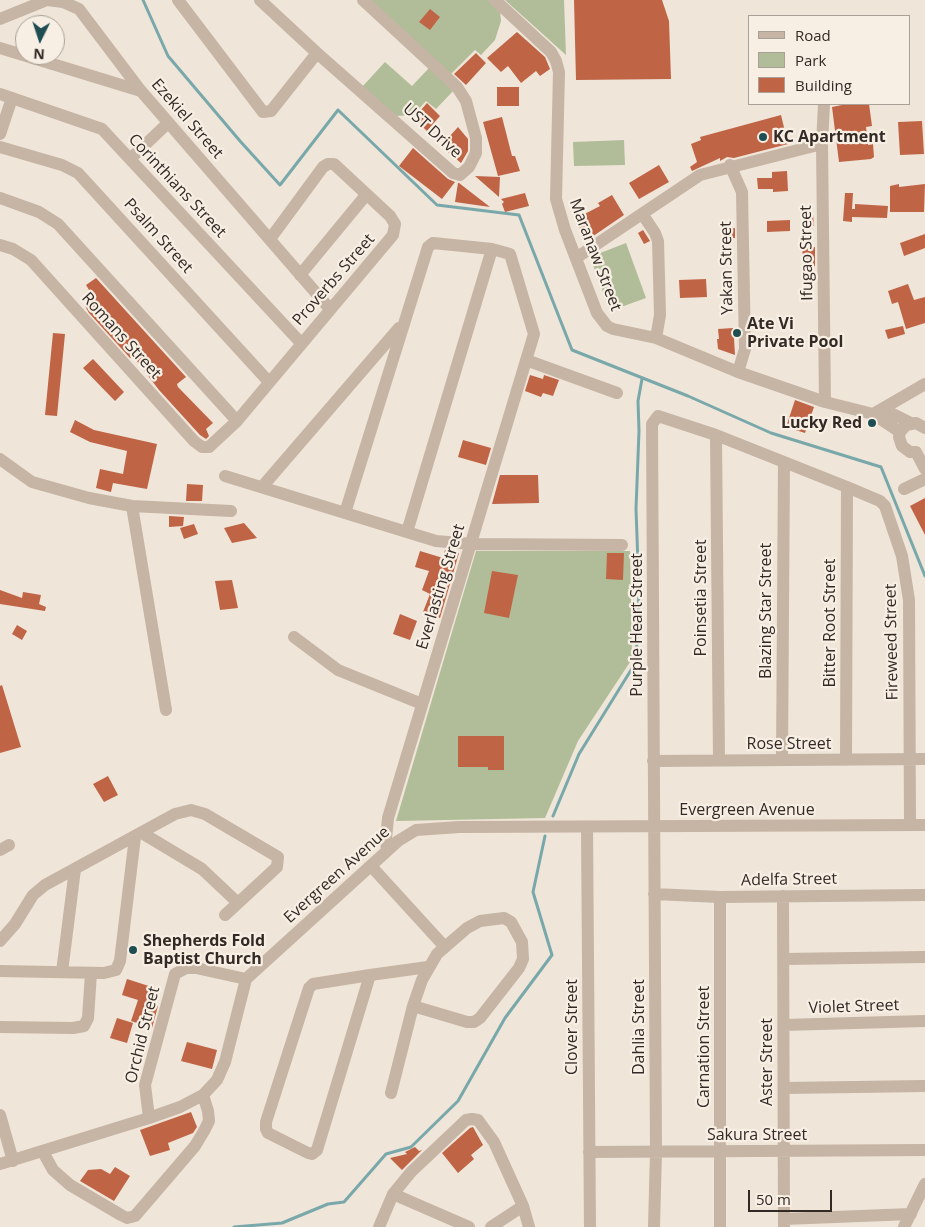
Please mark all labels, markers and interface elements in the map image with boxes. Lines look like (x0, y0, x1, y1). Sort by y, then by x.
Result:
north arrow (15, 15, 65, 65)
legend (748, 15, 910, 105)
text: Road (795, 25, 831, 45)
text: N (33, 45, 45, 64)
text: Park (795, 50, 826, 70)
street label: Ezekiel Street (147, 75, 227, 163)
text: Building (795, 75, 852, 95)
street label: UST Drive (399, 100, 465, 162)
place label: KC Apartment (773, 127, 886, 147)
street label: Corinthians Street (124, 130, 230, 242)
marker: KC Apartment (757, 131, 769, 143)
street label: Psalm Street (119, 195, 197, 277)
street label: Maranaw Street (565, 196, 625, 314)
street label: Ifugao Street (797, 205, 817, 301)
street label: Yakan Street (717, 221, 737, 315)
street label: Proverbs Street (289, 230, 379, 330)
street label: Romans Street (77, 289, 165, 383)
place label: Ate Vi Private Pool (747, 314, 843, 352)
marker: Ate Vi Private Pool (731, 327, 743, 339)
place label: Lucky Red (781, 413, 862, 433)
marker: Lucky Red (866, 417, 878, 429)
street label: Everlasting Street (413, 522, 469, 652)
street label: Poinsetia Street (691, 539, 711, 657)
street label: Blazing Star Street (756, 543, 776, 679)
street label: Purple Heart Street (627, 553, 647, 697)
street label: Bitter Root Street (820, 558, 840, 688)
street label: Fireweed Street (881, 583, 903, 701)
street label: Rose Street (747, 734, 831, 754)
street label: Evergreen Avenue (679, 800, 815, 820)
street label: Evergreen Avenue (280, 823, 394, 927)
street label: Adelfa Street (741, 870, 837, 890)
place label: Shepherds Fold Baptist Church (143, 931, 265, 969)
marker: Shepherds Fold Baptist Church (127, 944, 139, 956)
street label: Clover Street (562, 979, 582, 1075)
street label: Dahlia Street (629, 979, 649, 1075)
street label: Orchid Street (122, 985, 164, 1085)
street label: Carnation Street (694, 986, 714, 1108)
street label: Violet Street (808, 996, 900, 1018)
street label: Aster Street (757, 1018, 777, 1106)
street label: Sakura Street (707, 1125, 807, 1145)
scale bar (750, 1180, 834, 1212)
text: 50 m (756, 1189, 791, 1209)

